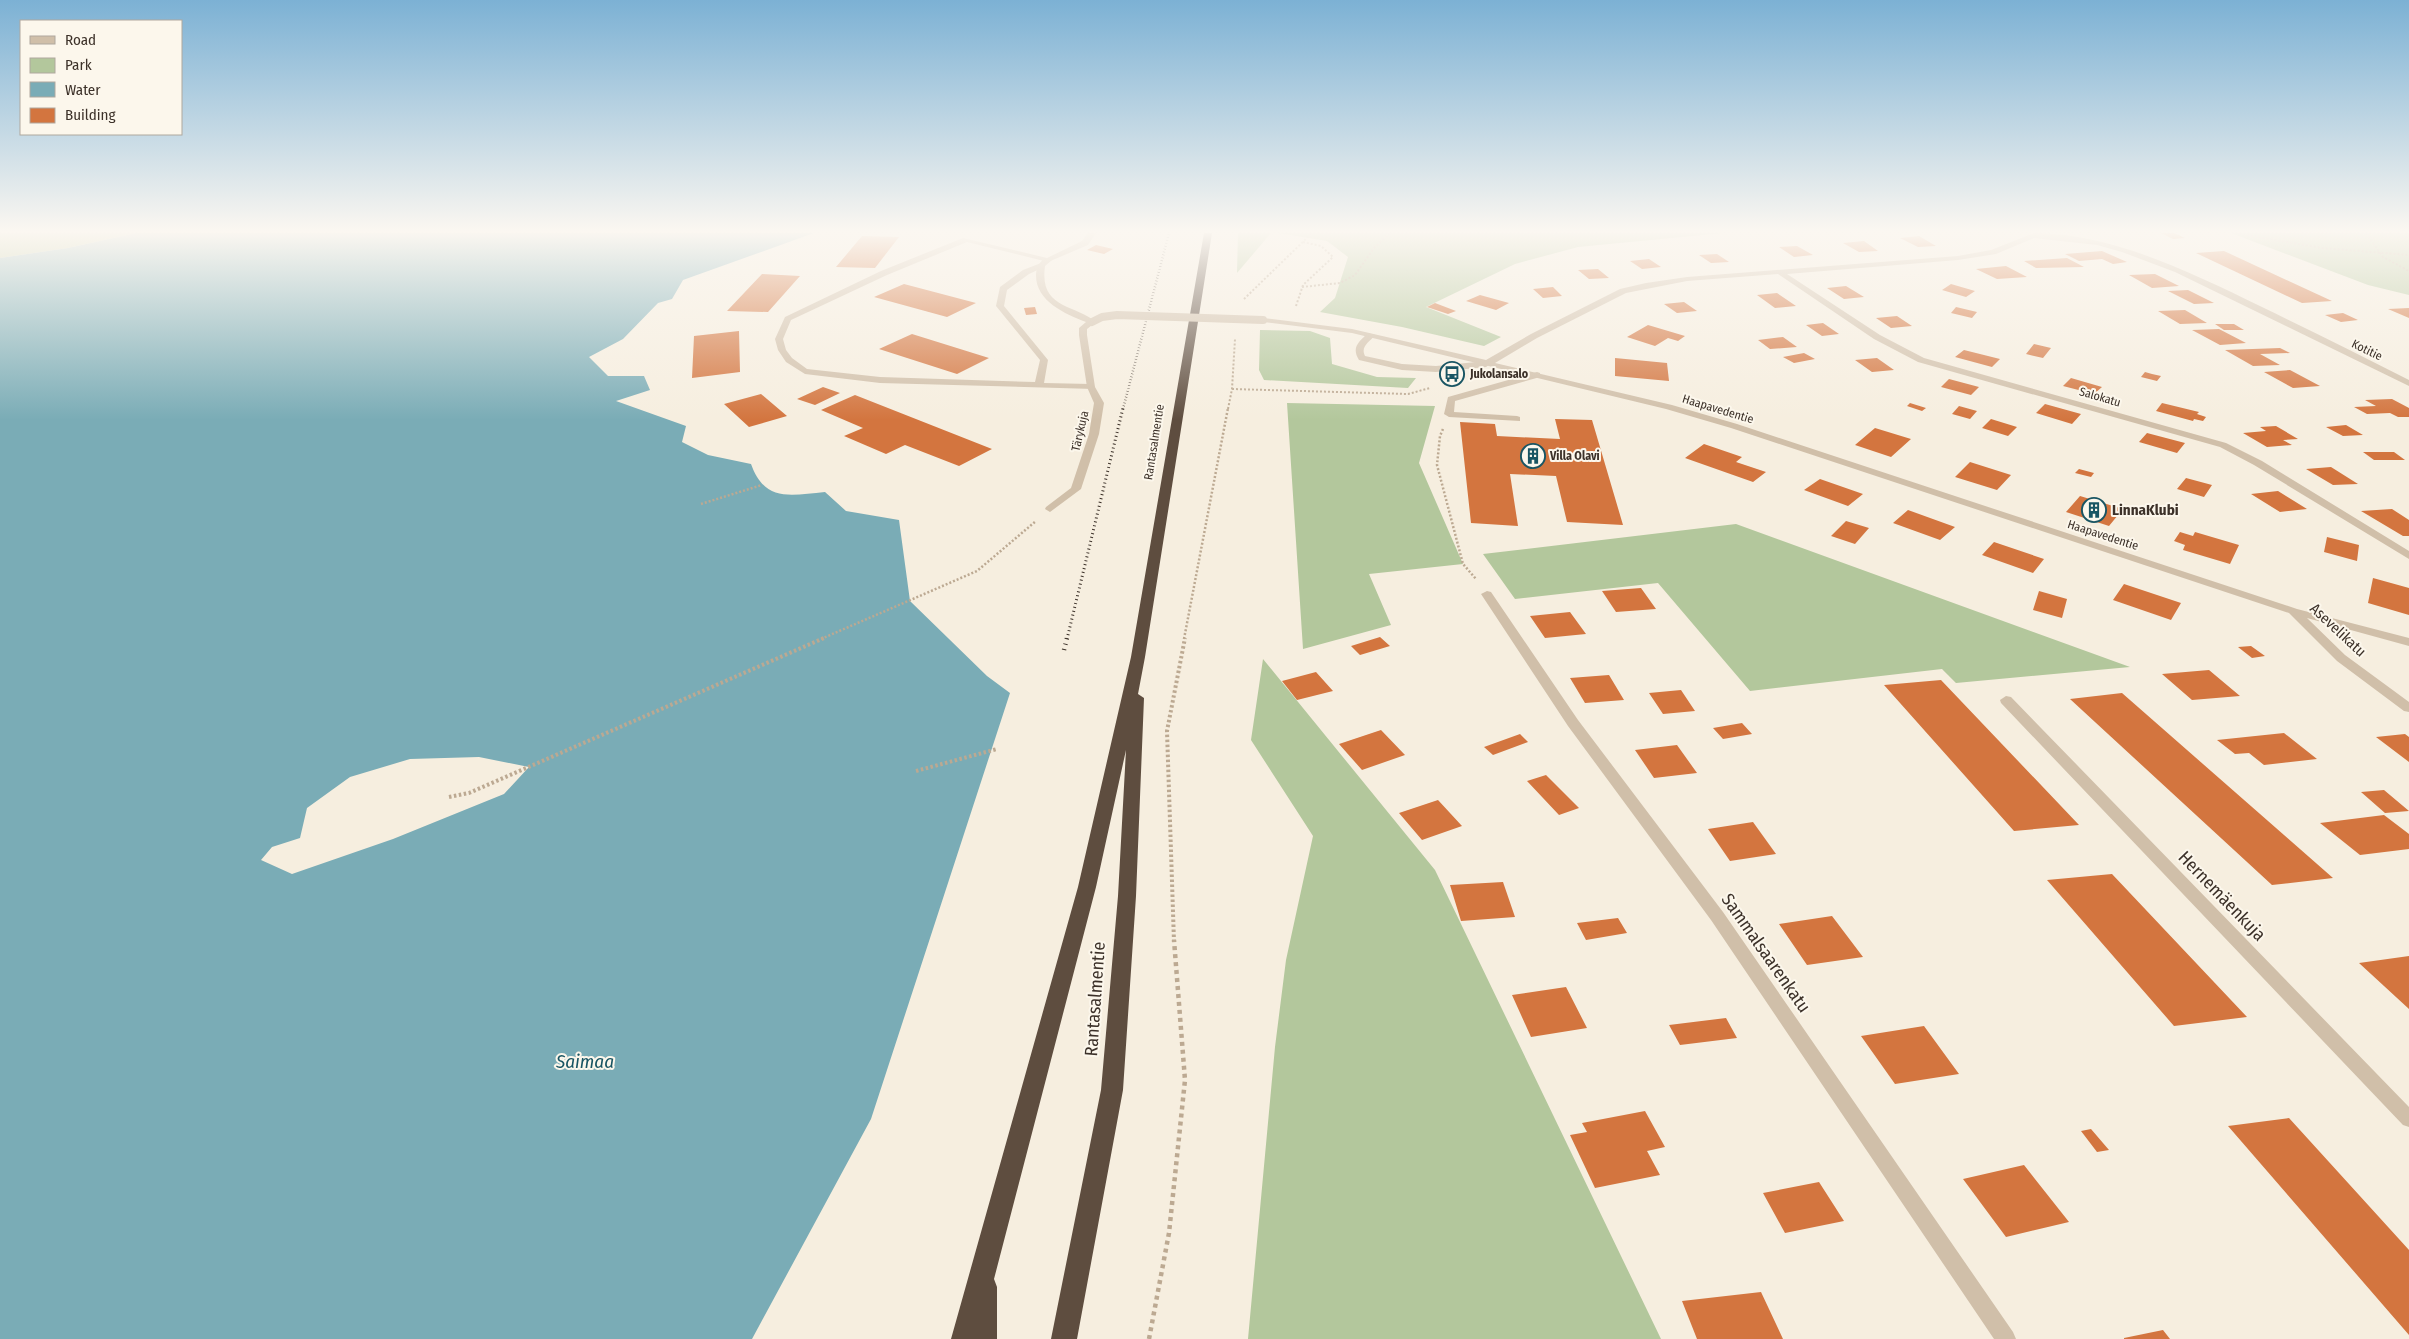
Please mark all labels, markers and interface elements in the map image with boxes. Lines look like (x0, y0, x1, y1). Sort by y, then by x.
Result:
legend (20, 20, 182, 135)
text: Road (65, 31, 96, 49)
text: Park (65, 56, 92, 74)
text: Water (65, 81, 101, 99)
text: Building (65, 106, 116, 124)
street label: Kotitie (2349, 337, 2385, 363)
bus stop icon: Jukolansalo (1439, 361, 1465, 387)
place label: Jukolansalo (1469, 367, 1529, 381)
street label: Salokatu (2078, 384, 2122, 410)
street label: Haapavedentie (1681, 392, 1755, 426)
street label: Rantasalmentie (1141, 403, 1167, 481)
street label: Tärykuja (1069, 409, 1091, 453)
building icon: Villa Olavi (1520, 443, 1546, 469)
place label: Villa Olavi (1549, 449, 1600, 463)
building icon: LinnaKlubi (2081, 497, 2107, 523)
place label: LinnaKlubi (2112, 501, 2179, 519)
street label: Haapavedentie (2066, 517, 2140, 553)
street label: Asevelikatu (2306, 599, 2370, 661)
street label: Hernemäenkuja (2174, 846, 2271, 946)
street label: Sammalsaarenkatu (1717, 889, 1815, 1017)
street label: Rantasalmentie (1080, 941, 1110, 1057)
water label: Saimaa (555, 1050, 614, 1073)

